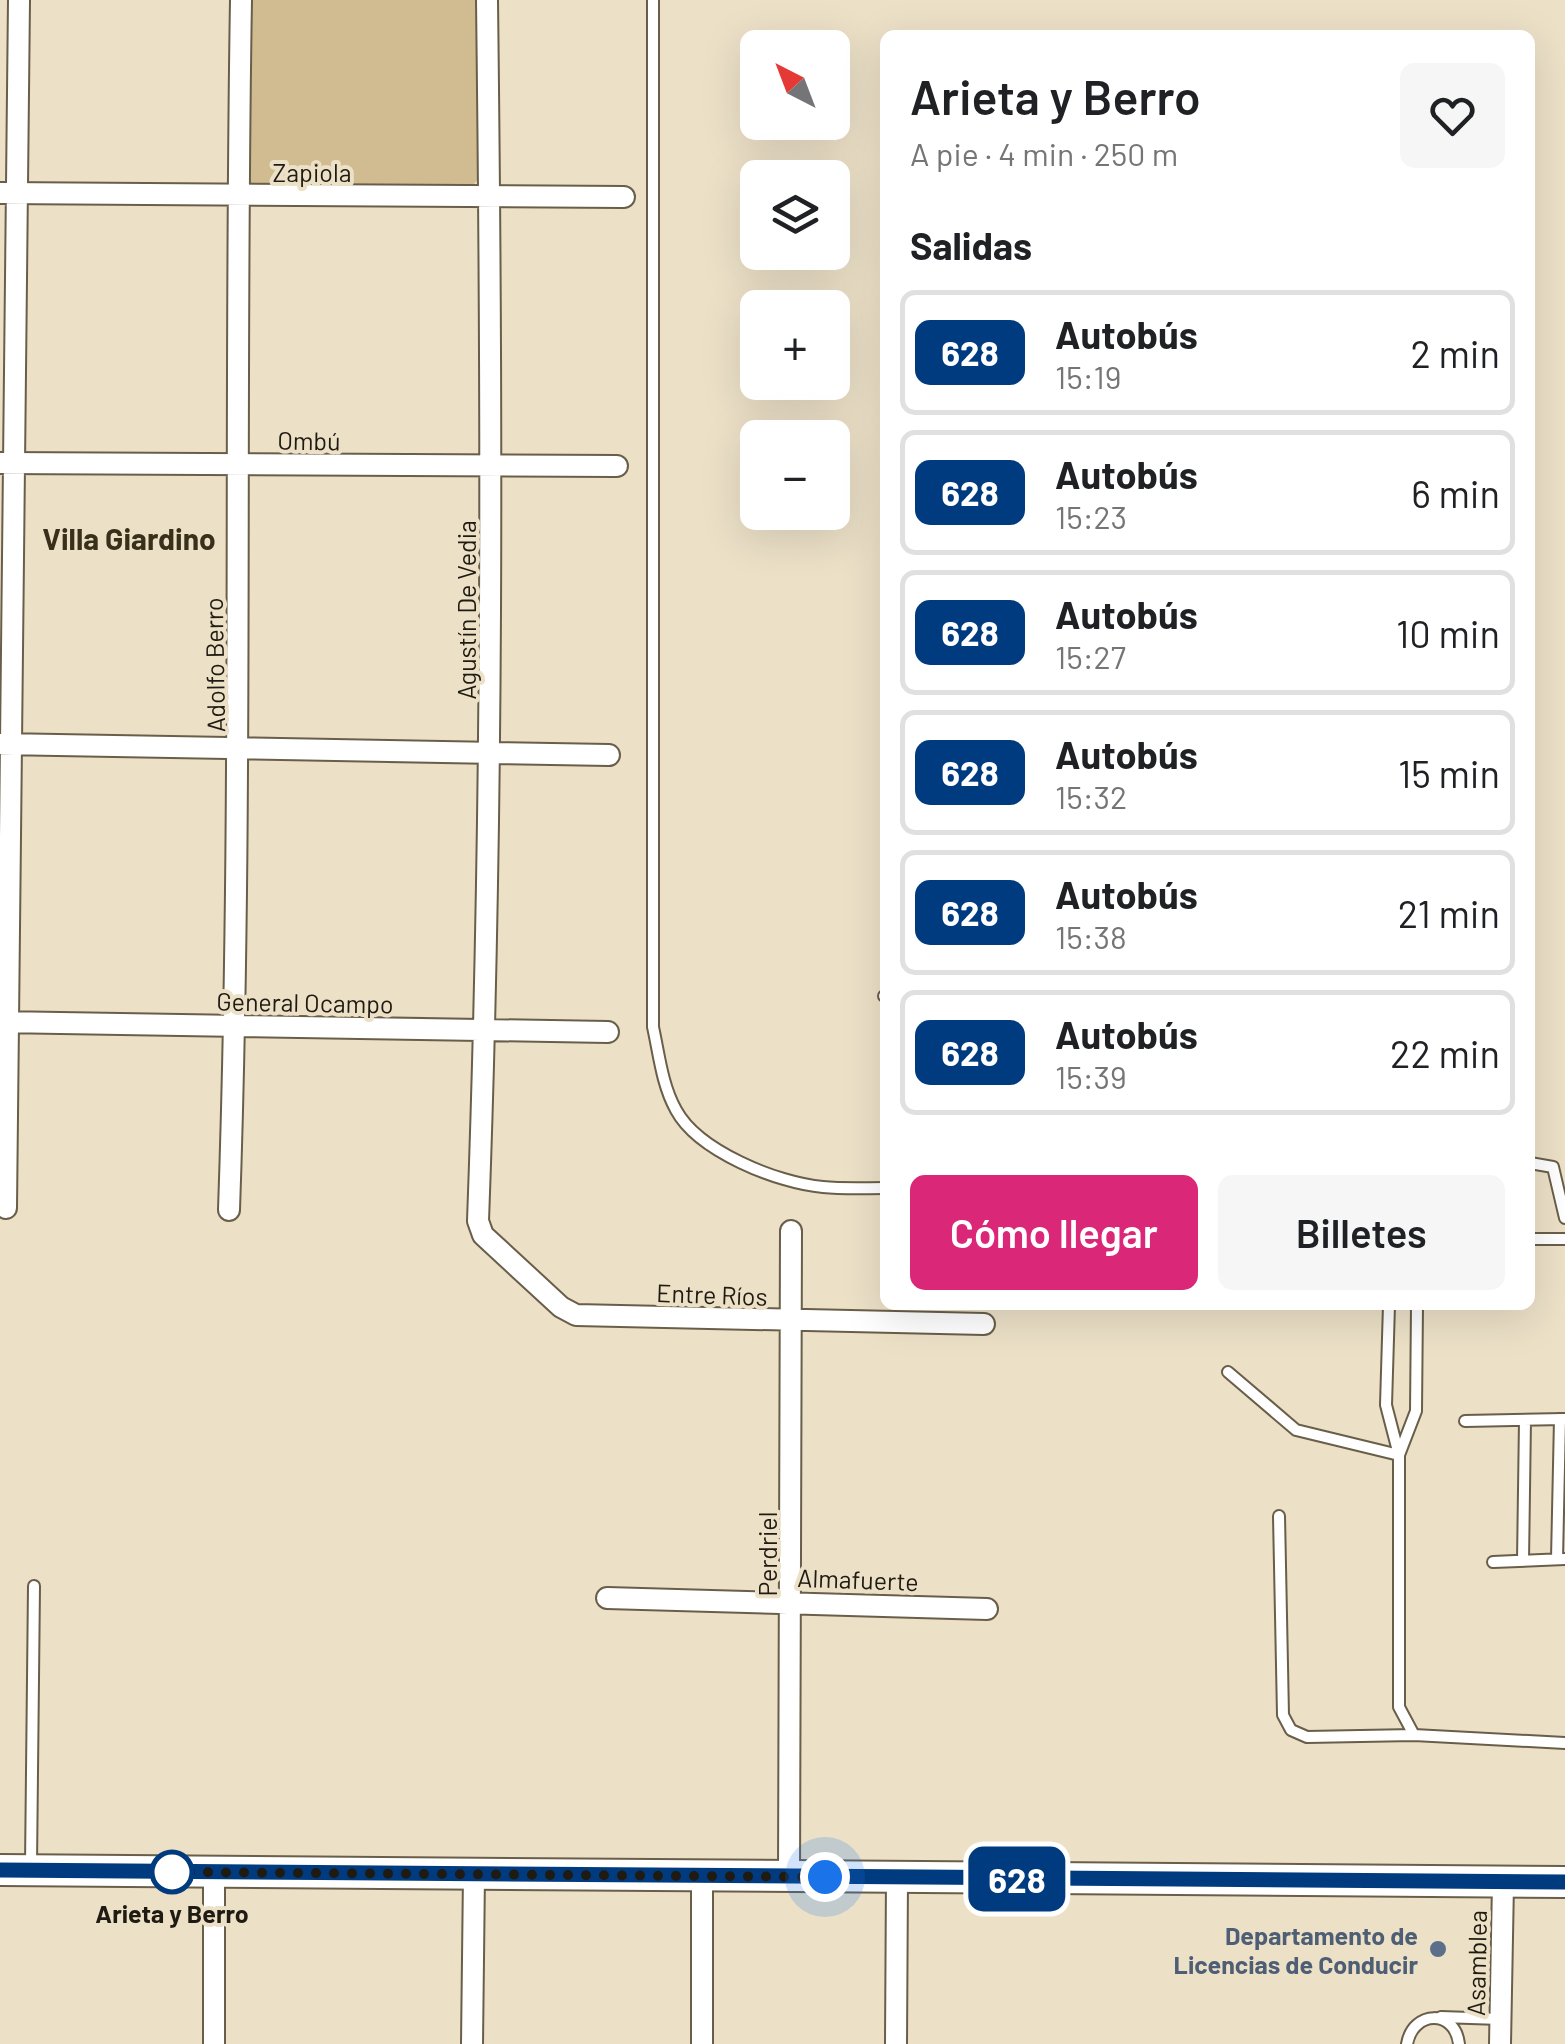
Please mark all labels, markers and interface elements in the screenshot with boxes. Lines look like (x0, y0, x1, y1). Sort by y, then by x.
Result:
north arrow (740, 30, 850, 140)
map controls (740, 30, 850, 530)
button: heart (1400, 63, 1505, 168)
text: Arieta y Berro (910, 67, 1201, 125)
text: A pie · 4 min · 250 m (910, 134, 1178, 172)
street label: Zapiola (273, 157, 351, 187)
button: layers (740, 160, 850, 270)
text: Salidas (910, 222, 1032, 268)
button: + (740, 290, 850, 400)
text: Autobús (1055, 311, 1198, 357)
text: 2 min (1410, 330, 1500, 376)
text: 628 (941, 331, 999, 373)
text: 15:19 (1055, 357, 1121, 395)
button: − (740, 420, 850, 530)
street label: Ombú (277, 424, 341, 456)
text: Autobús (1055, 451, 1198, 497)
text: 6 min (1411, 470, 1500, 516)
text: 628 (941, 471, 999, 513)
text: 15:23 (1055, 497, 1127, 535)
district label: Villa Giardino (42, 520, 216, 556)
street label: Agustín De Vedia (451, 520, 481, 700)
text: Autobús (1055, 591, 1198, 637)
street label: Adolfo Berro (198, 597, 230, 733)
text: 10 min (1396, 610, 1500, 656)
text: 628 (941, 611, 999, 653)
text: 15:27 (1055, 637, 1126, 675)
text: Autobús (1055, 731, 1198, 777)
text: 15 min (1398, 750, 1500, 796)
text: 628 (941, 751, 999, 793)
text: 15:32 (1055, 777, 1127, 815)
text: Autobús (1055, 871, 1198, 917)
text: 21 min (1398, 890, 1500, 936)
text: 628 (941, 891, 999, 933)
text: 15:38 (1055, 917, 1127, 955)
street label: General Ocampo (216, 985, 394, 1019)
text: Autobús (1055, 1011, 1198, 1057)
text: 22 min (1390, 1030, 1500, 1076)
text: 628 (941, 1031, 999, 1073)
text: 15:39 (1055, 1057, 1127, 1095)
button: Cómo llegar (910, 1175, 1198, 1290)
button: Billetes (1218, 1175, 1505, 1290)
street label: Entre Ríos (656, 1277, 768, 1311)
street label: Perdriel (752, 1512, 782, 1596)
street label: Almafuerte (797, 1562, 919, 1596)
line badge: 628 (960, 1846, 1074, 1912)
marker: Arieta y Berro (151, 1851, 193, 1893)
your location (800, 1852, 850, 1902)
text: 628 (988, 1858, 1046, 1900)
place label: Arieta y Berro (95, 1898, 249, 1928)
street label: Asamblea (1460, 1910, 1492, 2016)
place label: Departamento de Licencias de Conducir (1174, 1920, 1418, 1979)
marker: Departamento de Licencias de Conducir (1427, 1938, 1449, 1960)

